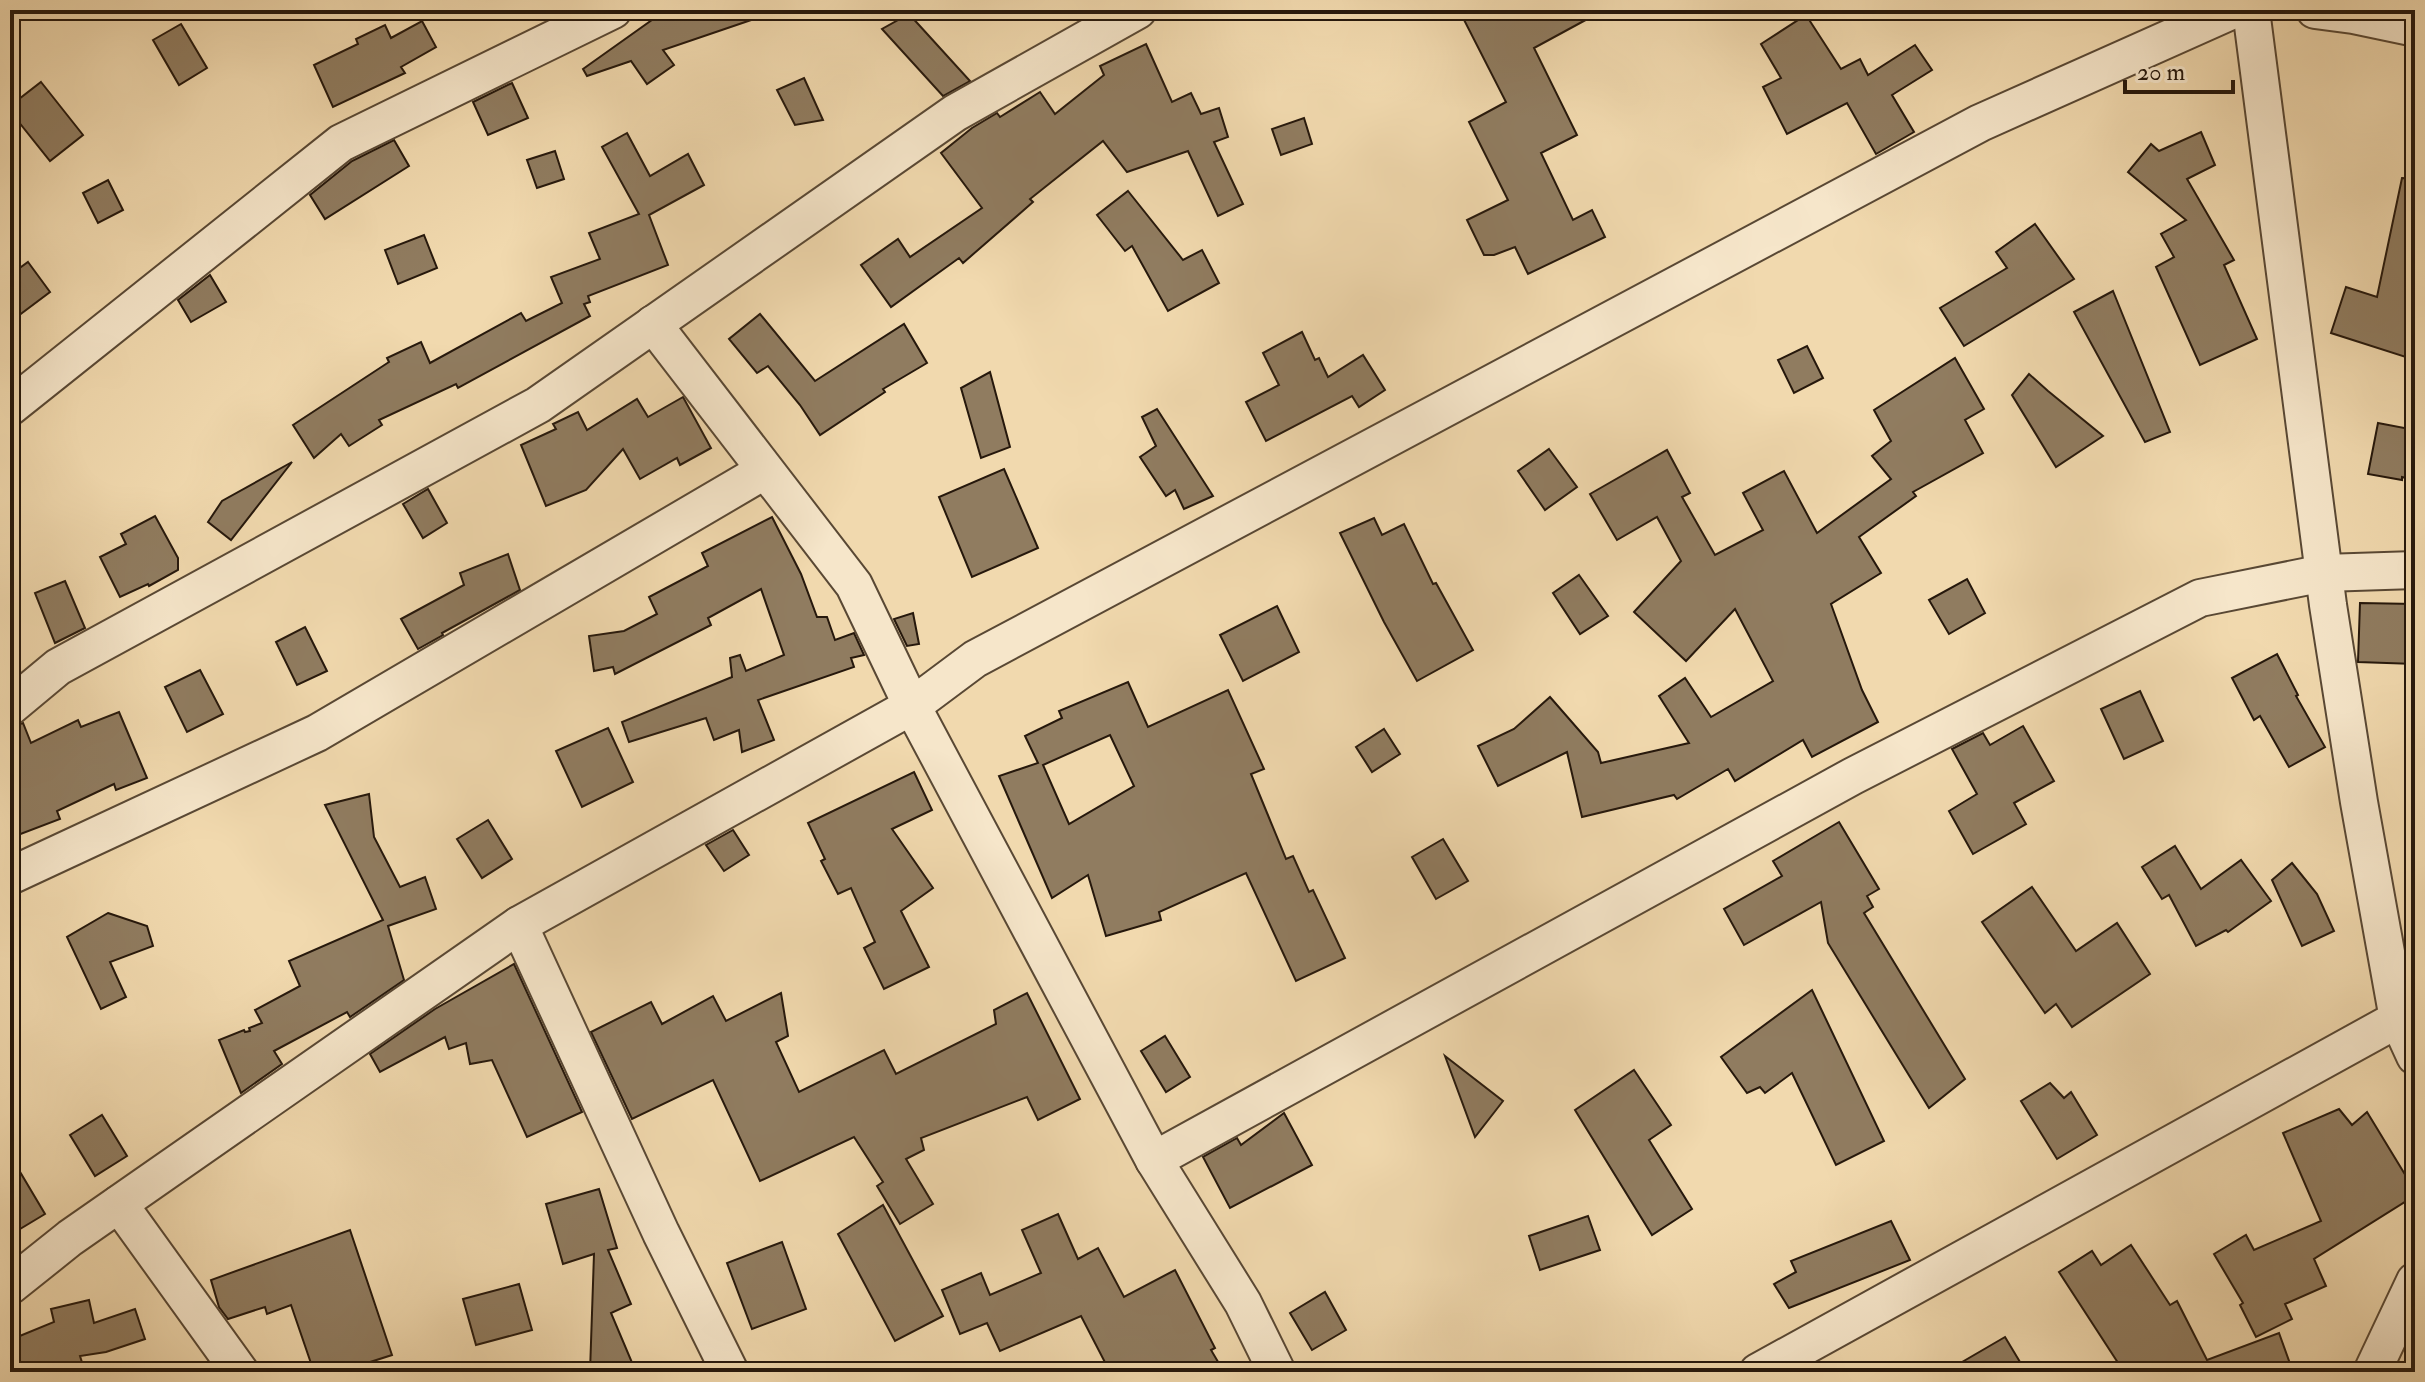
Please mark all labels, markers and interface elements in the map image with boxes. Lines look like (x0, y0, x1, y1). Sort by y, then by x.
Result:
scale bar (2125, 44, 2233, 94)
text: 20 m (2137, 57, 2186, 88)

